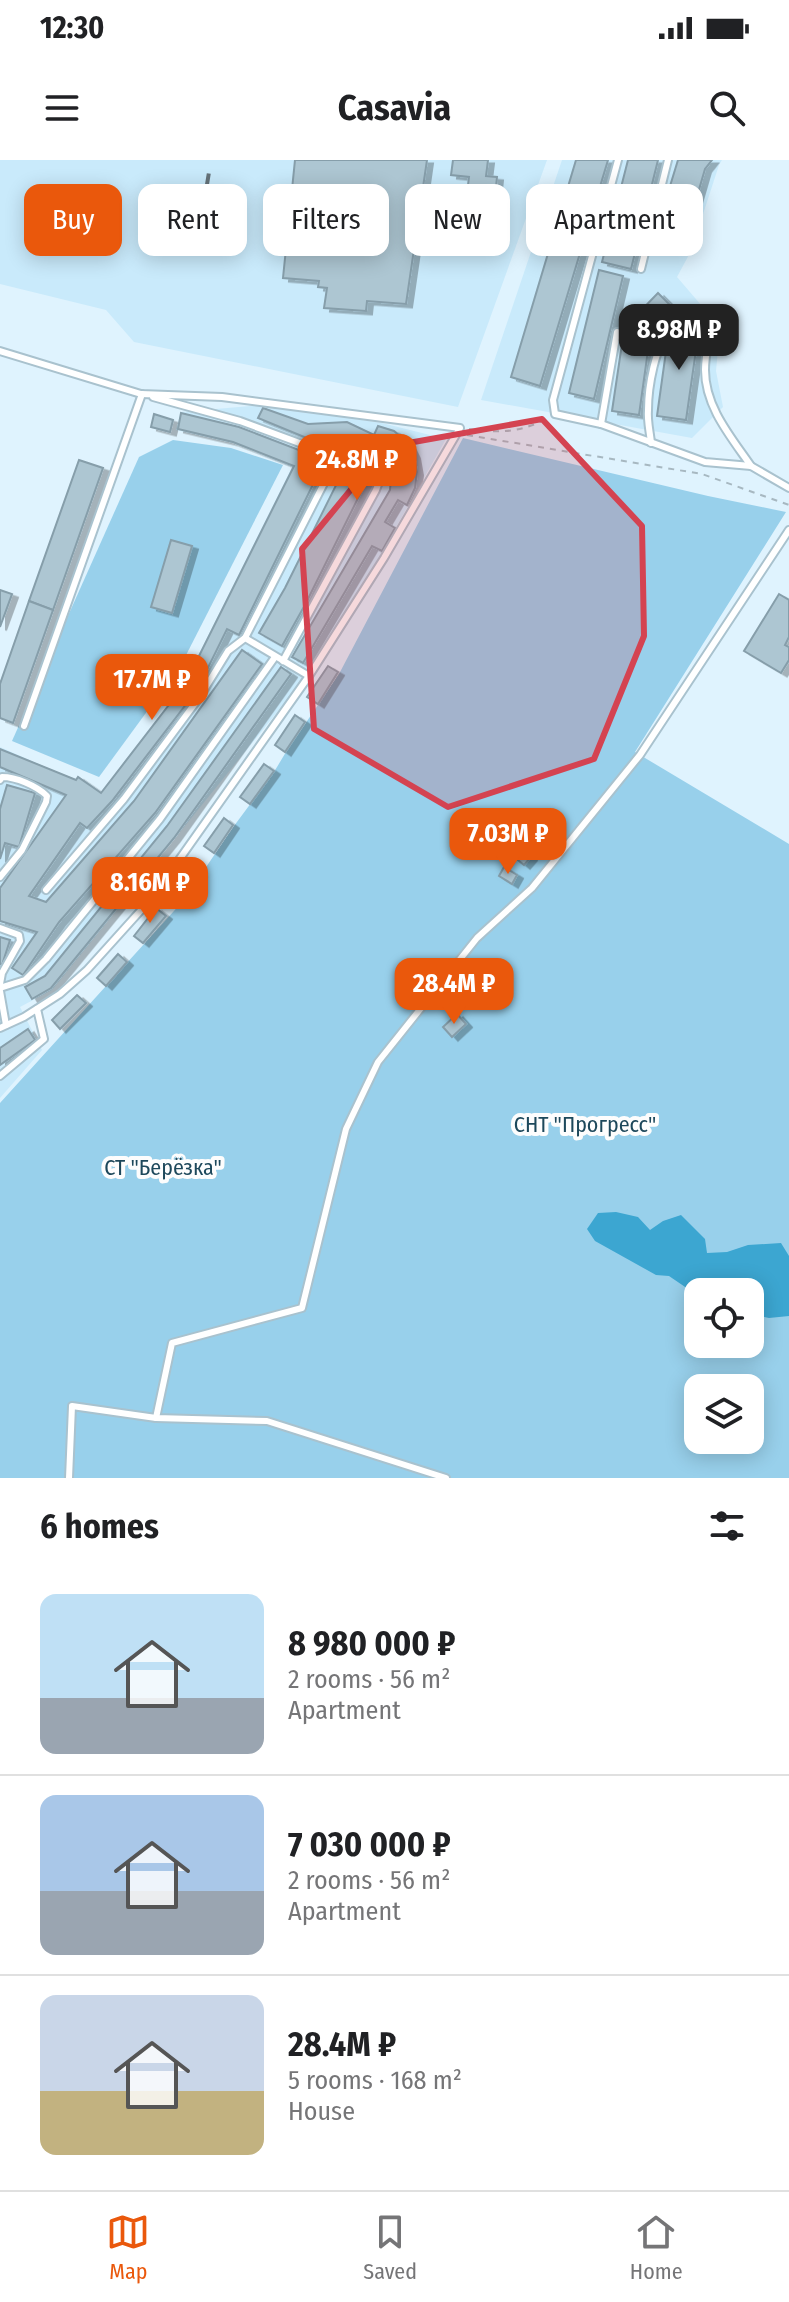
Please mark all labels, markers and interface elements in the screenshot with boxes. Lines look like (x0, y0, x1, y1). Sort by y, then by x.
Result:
text: 12:30 (40, 10, 105, 46)
icon: menu (40, 86, 84, 130)
text: Casavia (338, 86, 451, 130)
icon: search (705, 86, 749, 130)
chip: Buy (24, 184, 122, 256)
chip: Rent (138, 184, 247, 256)
chip: Filters (263, 184, 389, 256)
chip: New (405, 184, 510, 256)
chip: Apartment (526, 184, 703, 256)
pin: 8.98M ₽ (605, 304, 753, 372)
text: 8.98M ₽ (637, 314, 721, 345)
pin: 24.8M ₽ (283, 434, 431, 502)
text: 24.8M ₽ (316, 444, 398, 475)
pin: 17.7M ₽ (78, 654, 226, 722)
text: 17.7M ₽ (113, 664, 191, 695)
pin: 7.03M ₽ (434, 808, 582, 876)
text: 7.03M ₽ (467, 818, 549, 849)
pin: 8.16M ₽ (76, 857, 224, 925)
text: 8.16M ₽ (110, 867, 190, 898)
pin: 28.4M ₽ (380, 958, 528, 1026)
text: 28.4M ₽ (413, 968, 495, 999)
park label: СНТ "Прогресс" (514, 1111, 656, 1138)
park label: СТ "Берёзка" (104, 1154, 222, 1181)
map controls (684, 1278, 764, 1454)
button: locate (684, 1278, 764, 1358)
button: layers (684, 1374, 764, 1454)
icon: filters (705, 1504, 749, 1548)
text: 6 homes (40, 1506, 159, 1547)
text: 8 980 000 ₽ (288, 1623, 455, 1664)
icon: home (104, 1626, 200, 1722)
text: 2 rooms · 56 m² (288, 1664, 450, 1695)
text: Apartment (288, 1695, 401, 1726)
text: 7 030 000 ₽ (288, 1824, 451, 1865)
icon: home (104, 1827, 200, 1923)
text: 2 rooms · 56 m² (288, 1865, 450, 1896)
text: Apartment (288, 1896, 401, 1927)
text: 28.4M ₽ (288, 2024, 396, 2065)
icon: home (104, 2027, 200, 2123)
text: 5 rooms · 168 m² (288, 2065, 462, 2096)
text: House (288, 2096, 355, 2127)
tab: Map (106, 2210, 150, 2285)
tab: Saved (363, 2210, 417, 2285)
tab: Home (630, 2210, 683, 2285)

